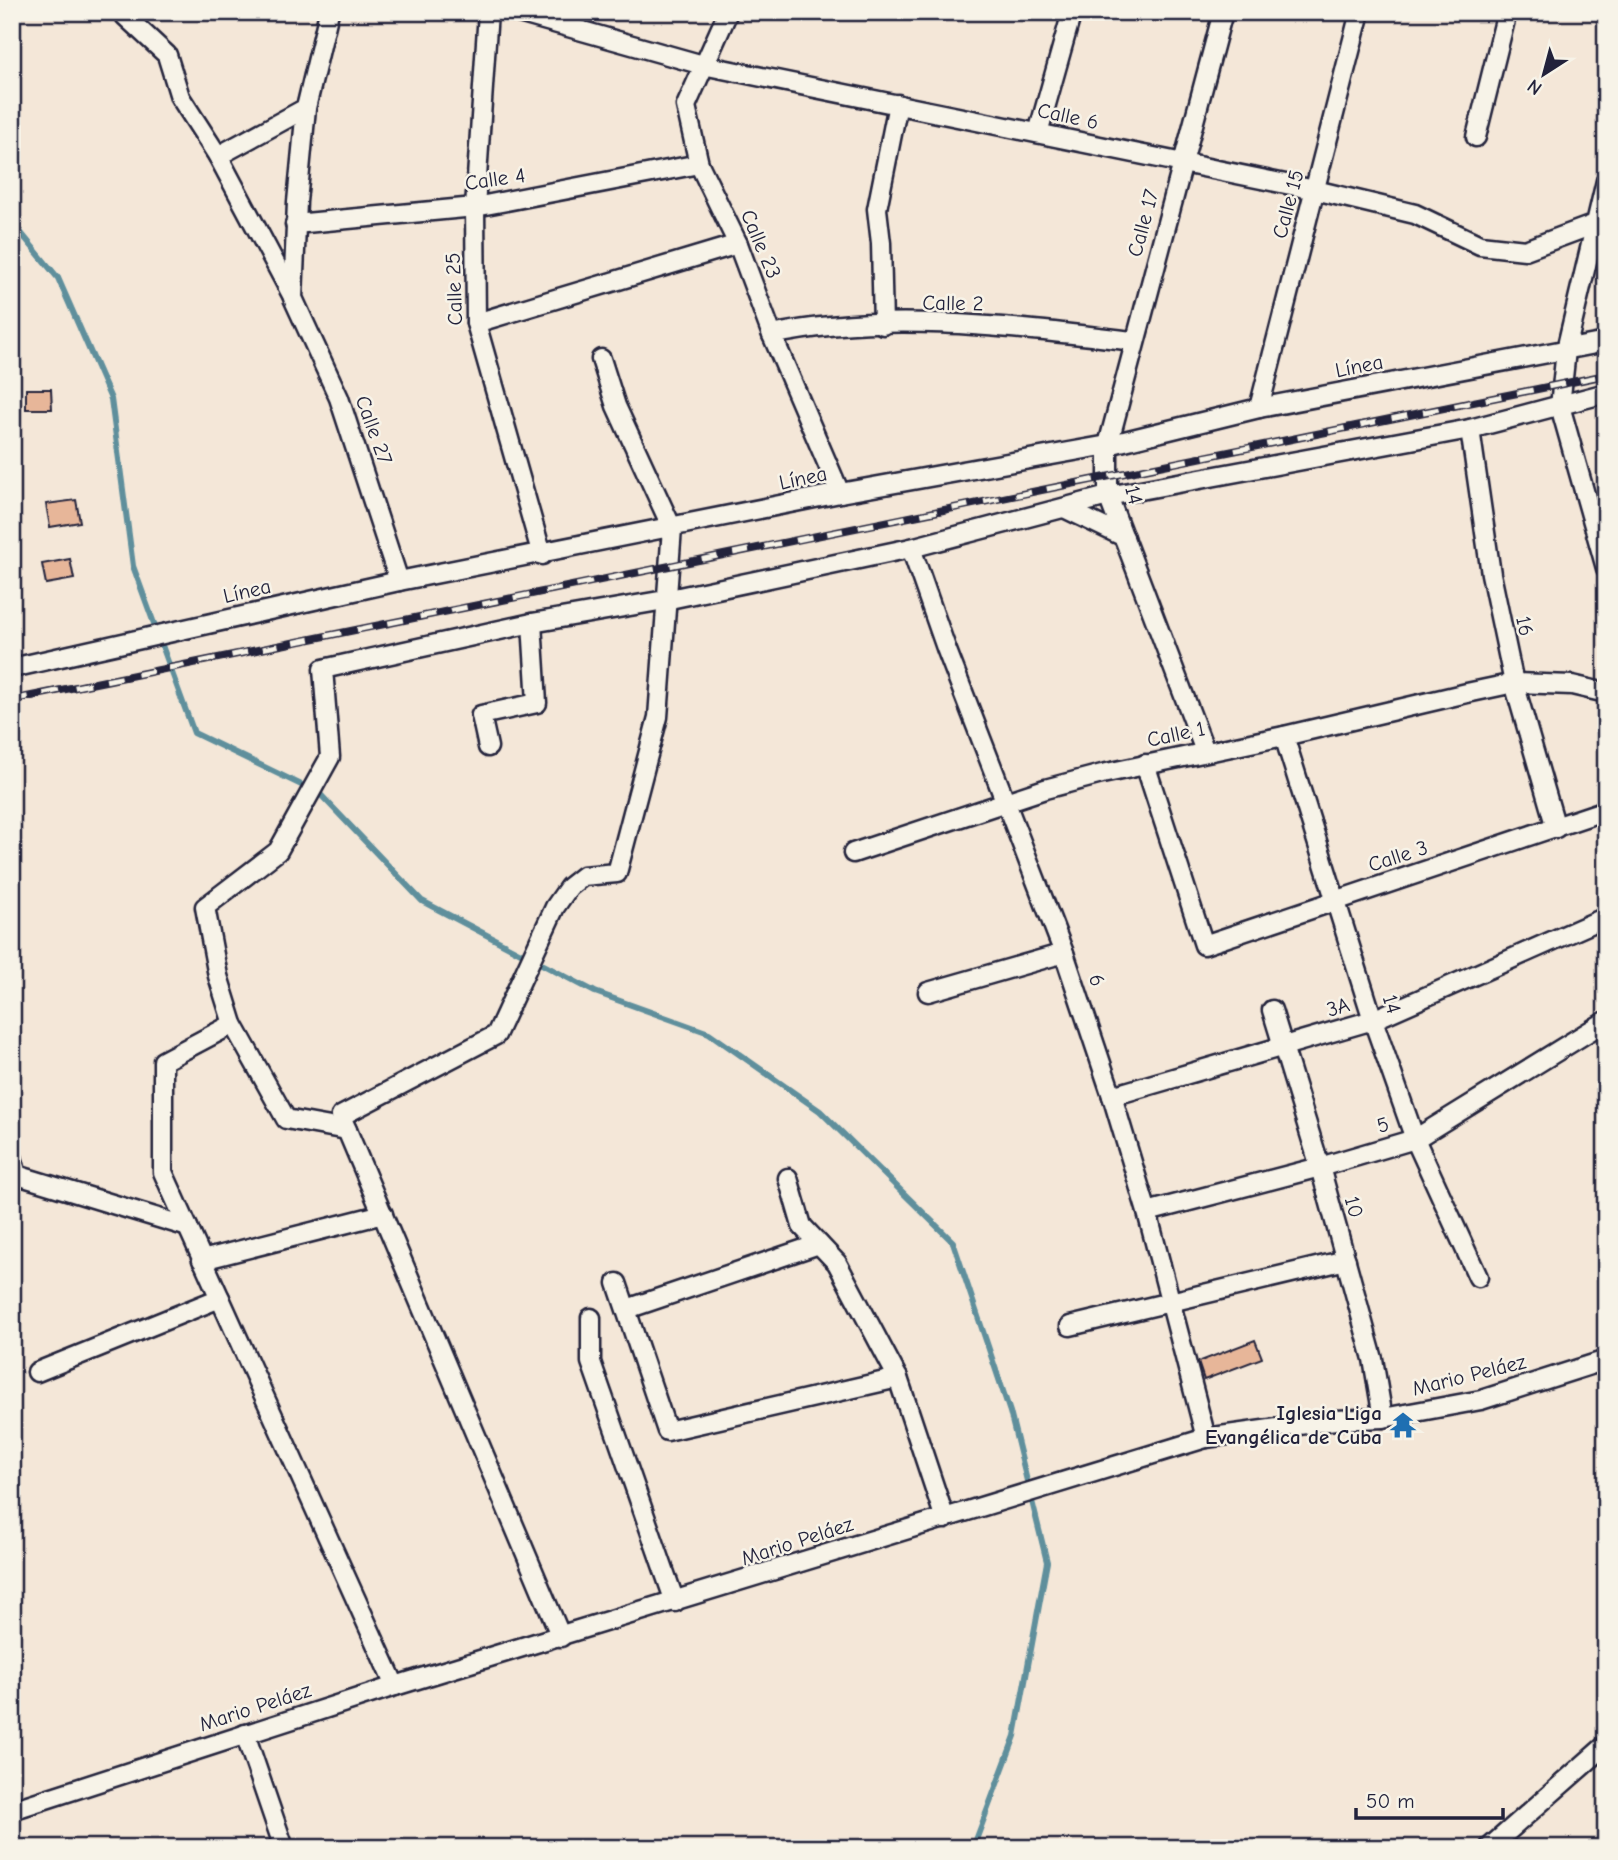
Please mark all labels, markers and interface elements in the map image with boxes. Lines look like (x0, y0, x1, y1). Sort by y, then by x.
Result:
north arrow (1510, 38, 1580, 108)
text: N (1523, 74, 1546, 99)
street label: Calle 6 (1035, 98, 1101, 134)
street label: Calle 4 (463, 163, 527, 195)
street label: Calle 15 (1267, 167, 1309, 241)
street label: Calle 17 (1123, 187, 1163, 259)
street label: Calle 23 (736, 206, 786, 282)
street label: Calle 25 (441, 252, 467, 326)
street label: Calle 2 (922, 290, 984, 316)
street label: Línea (1333, 350, 1385, 382)
street label: Calle 27 (351, 392, 397, 468)
street label: Línea (777, 461, 829, 495)
street label: 14 (1120, 483, 1148, 507)
street label: Línea (221, 574, 273, 608)
street label: 16 (1511, 614, 1539, 638)
street label: Calle 1 (1145, 716, 1207, 752)
street label: Calle 3 (1365, 835, 1431, 877)
street label: 6 (1084, 971, 1110, 989)
street label: 3A (1324, 992, 1352, 1022)
street label: 14 (1378, 992, 1406, 1016)
street label: 5 (1374, 1112, 1392, 1138)
street label: 10 (1340, 1194, 1368, 1220)
street label: Mario Peláez (1410, 1349, 1528, 1401)
place label: Iglesia Liga Evangélica de Cuba (1205, 1401, 1382, 1449)
temple icon: Iglesia Liga Evangélica de Cuba (1388, 1410, 1418, 1440)
street label: Mario Peláez (738, 1512, 856, 1570)
street label: Mario Peláez (196, 1678, 314, 1736)
scale bar (1356, 1776, 1502, 1820)
text: 50 m (1366, 1789, 1415, 1813)

